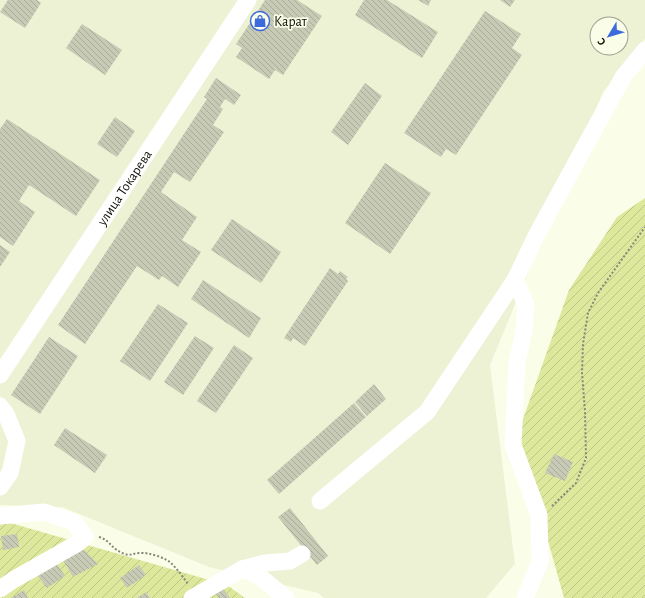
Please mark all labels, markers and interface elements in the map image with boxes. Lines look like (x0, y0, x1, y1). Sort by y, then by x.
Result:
shop icon: Карат (249, 10, 271, 32)
place label: Карат (274, 15, 308, 29)
north arrow (589, 16, 629, 56)
text: С (595, 36, 608, 48)
street label: улица Токарева (95, 147, 155, 229)

